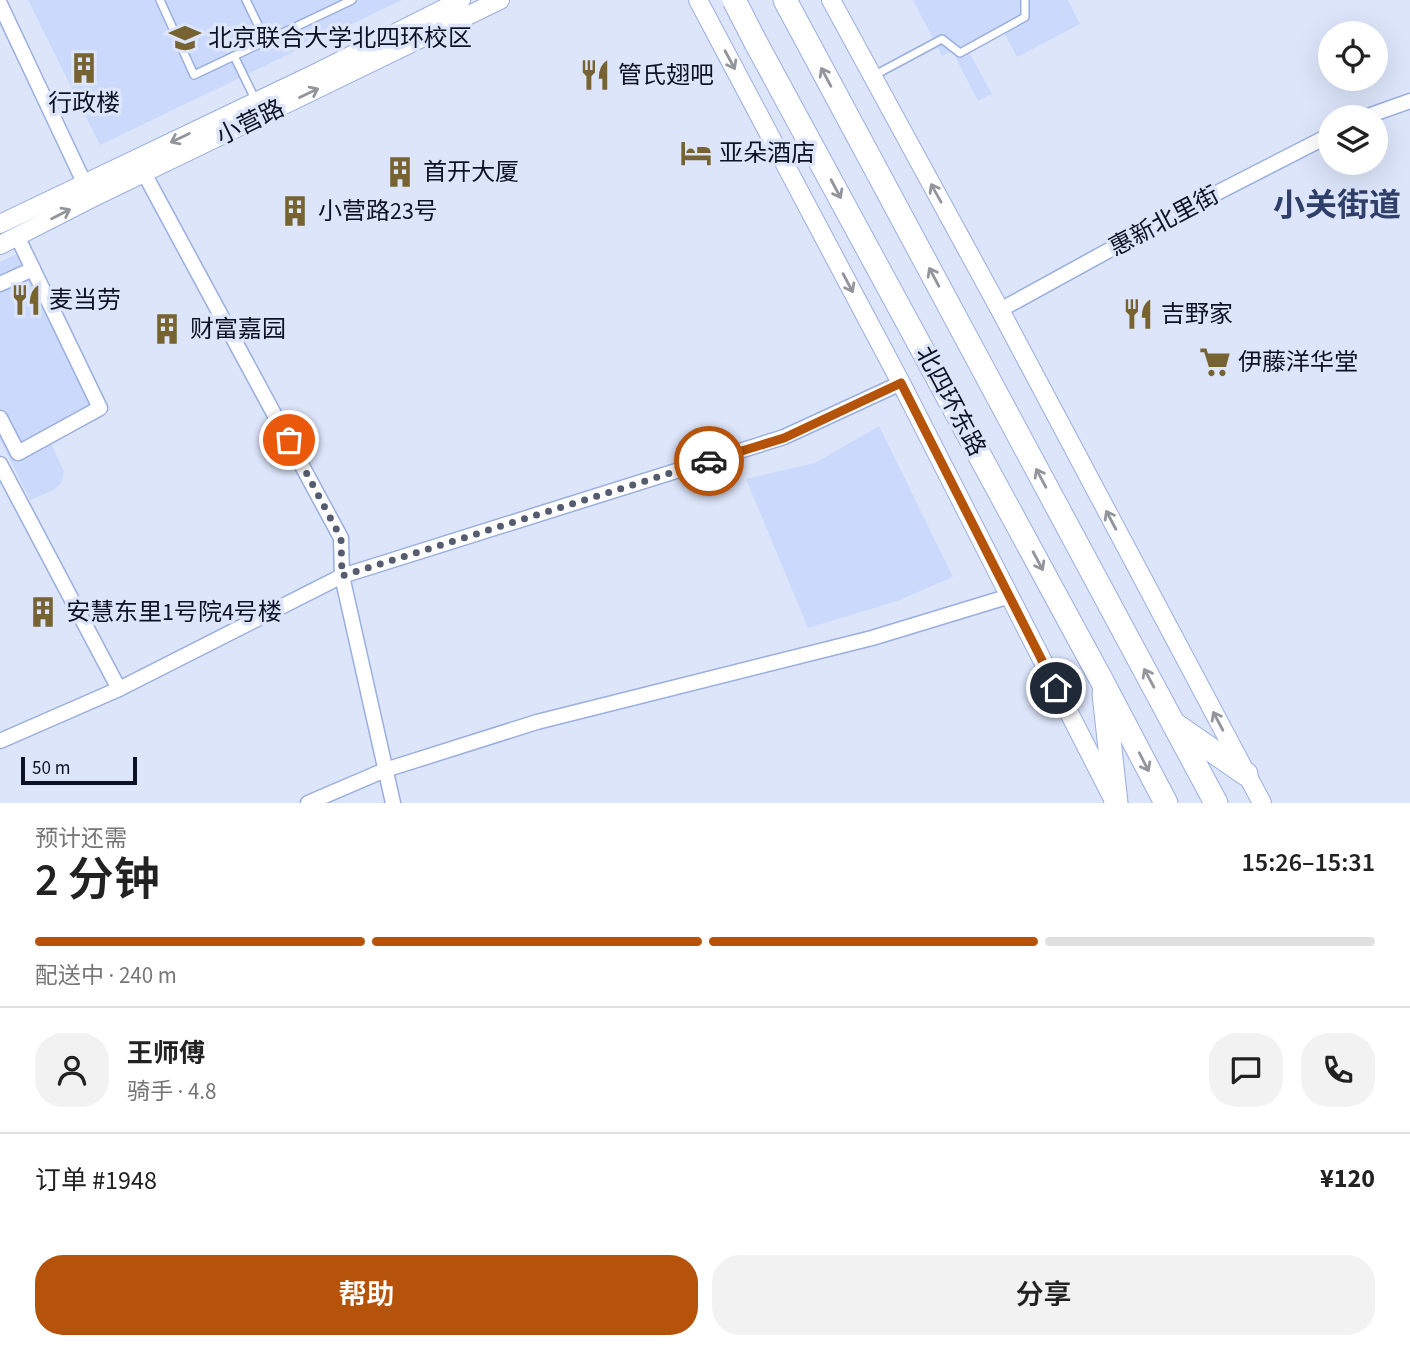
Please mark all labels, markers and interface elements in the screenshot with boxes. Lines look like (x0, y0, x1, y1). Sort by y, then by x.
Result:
school or university icon: 北京联合大学北四环校区 (168, 21, 202, 55)
place label: 北京联合大学北四环校区 (208, 21, 472, 56)
map controls (1318, 21, 1388, 175)
button: locate (1318, 21, 1388, 91)
one-way arrow (723, 49, 737, 70)
building icon: 行政楼 (67, 51, 101, 85)
restaurant icon: 管氏翅吧 (578, 58, 612, 92)
place label: 管氏翅吧 (618, 58, 714, 93)
one-way arrow (819, 67, 832, 88)
one-way arrow (298, 85, 319, 99)
place label: 行政楼 (48, 86, 120, 121)
street label: 小营路 (210, 91, 290, 154)
button: layers (1318, 105, 1388, 175)
one-way arrow (170, 131, 191, 145)
hotel icon: 亚朵酒店 (679, 136, 713, 170)
place label: 亚朵酒店 (719, 136, 815, 171)
building icon: 首开大厦 (383, 155, 417, 189)
place label: 首开大厦 (423, 155, 519, 190)
one-way arrow (829, 178, 843, 199)
street label: 惠新北里街 (1103, 178, 1225, 265)
one-way arrow (929, 183, 943, 203)
district label: 小关街道 (1273, 183, 1401, 229)
building icon: 小营路23号 (278, 194, 312, 228)
place label: 小营路23号 (318, 194, 438, 229)
one-way arrow (50, 206, 71, 220)
one-way arrow (926, 268, 940, 288)
one-way arrow (841, 272, 855, 293)
restaurant icon: 麦当劳 (9, 283, 43, 317)
place label: 麦当劳 (49, 283, 121, 318)
restaurant icon: 吉野家 (1121, 297, 1155, 331)
place label: 吉野家 (1161, 297, 1233, 332)
building icon: 财富嘉园 (150, 312, 184, 346)
place label: 财富嘉园 (190, 312, 286, 347)
street label: 北四环东路 (907, 340, 994, 462)
supermarket icon: 伊藤洋华堂 (1198, 345, 1232, 379)
place label: 伊藤洋华堂 (1238, 345, 1358, 380)
pin (259, 410, 319, 470)
icon: bag (270, 421, 308, 459)
courier (674, 426, 744, 496)
icon: car (690, 442, 728, 480)
one-way arrow (1034, 468, 1047, 489)
one-way arrow (1104, 510, 1118, 531)
one-way arrow (1031, 551, 1045, 571)
building icon: 安慧东里1号院4号楼 (26, 595, 60, 629)
place label: 安慧东里1号院4号楼 (66, 595, 282, 630)
pin (1026, 658, 1086, 718)
one-way arrow (1142, 668, 1155, 689)
icon: home (1037, 669, 1075, 707)
one-way arrow (1211, 711, 1224, 732)
one-way arrow (1138, 751, 1152, 772)
scale bar (21, 754, 136, 786)
text: 50 m (32, 755, 70, 782)
text: 预计还需 (35, 822, 127, 855)
text: 15:26–15:31 (1242, 844, 1375, 881)
text: 2 分钟 (35, 848, 160, 913)
text: 配送中 · 240 m (35, 959, 177, 992)
button: person (35, 1033, 109, 1107)
button: chat (1209, 1033, 1283, 1107)
button: phone (1301, 1033, 1375, 1107)
text: 王师傅 (127, 1035, 205, 1072)
text: 骑手 · 4.8 (127, 1075, 217, 1108)
text: ¥120 (1320, 1160, 1375, 1197)
text: 订单 #1948 (35, 1162, 157, 1199)
button: 帮助 (35, 1255, 698, 1335)
button: 分享 (712, 1255, 1375, 1335)

